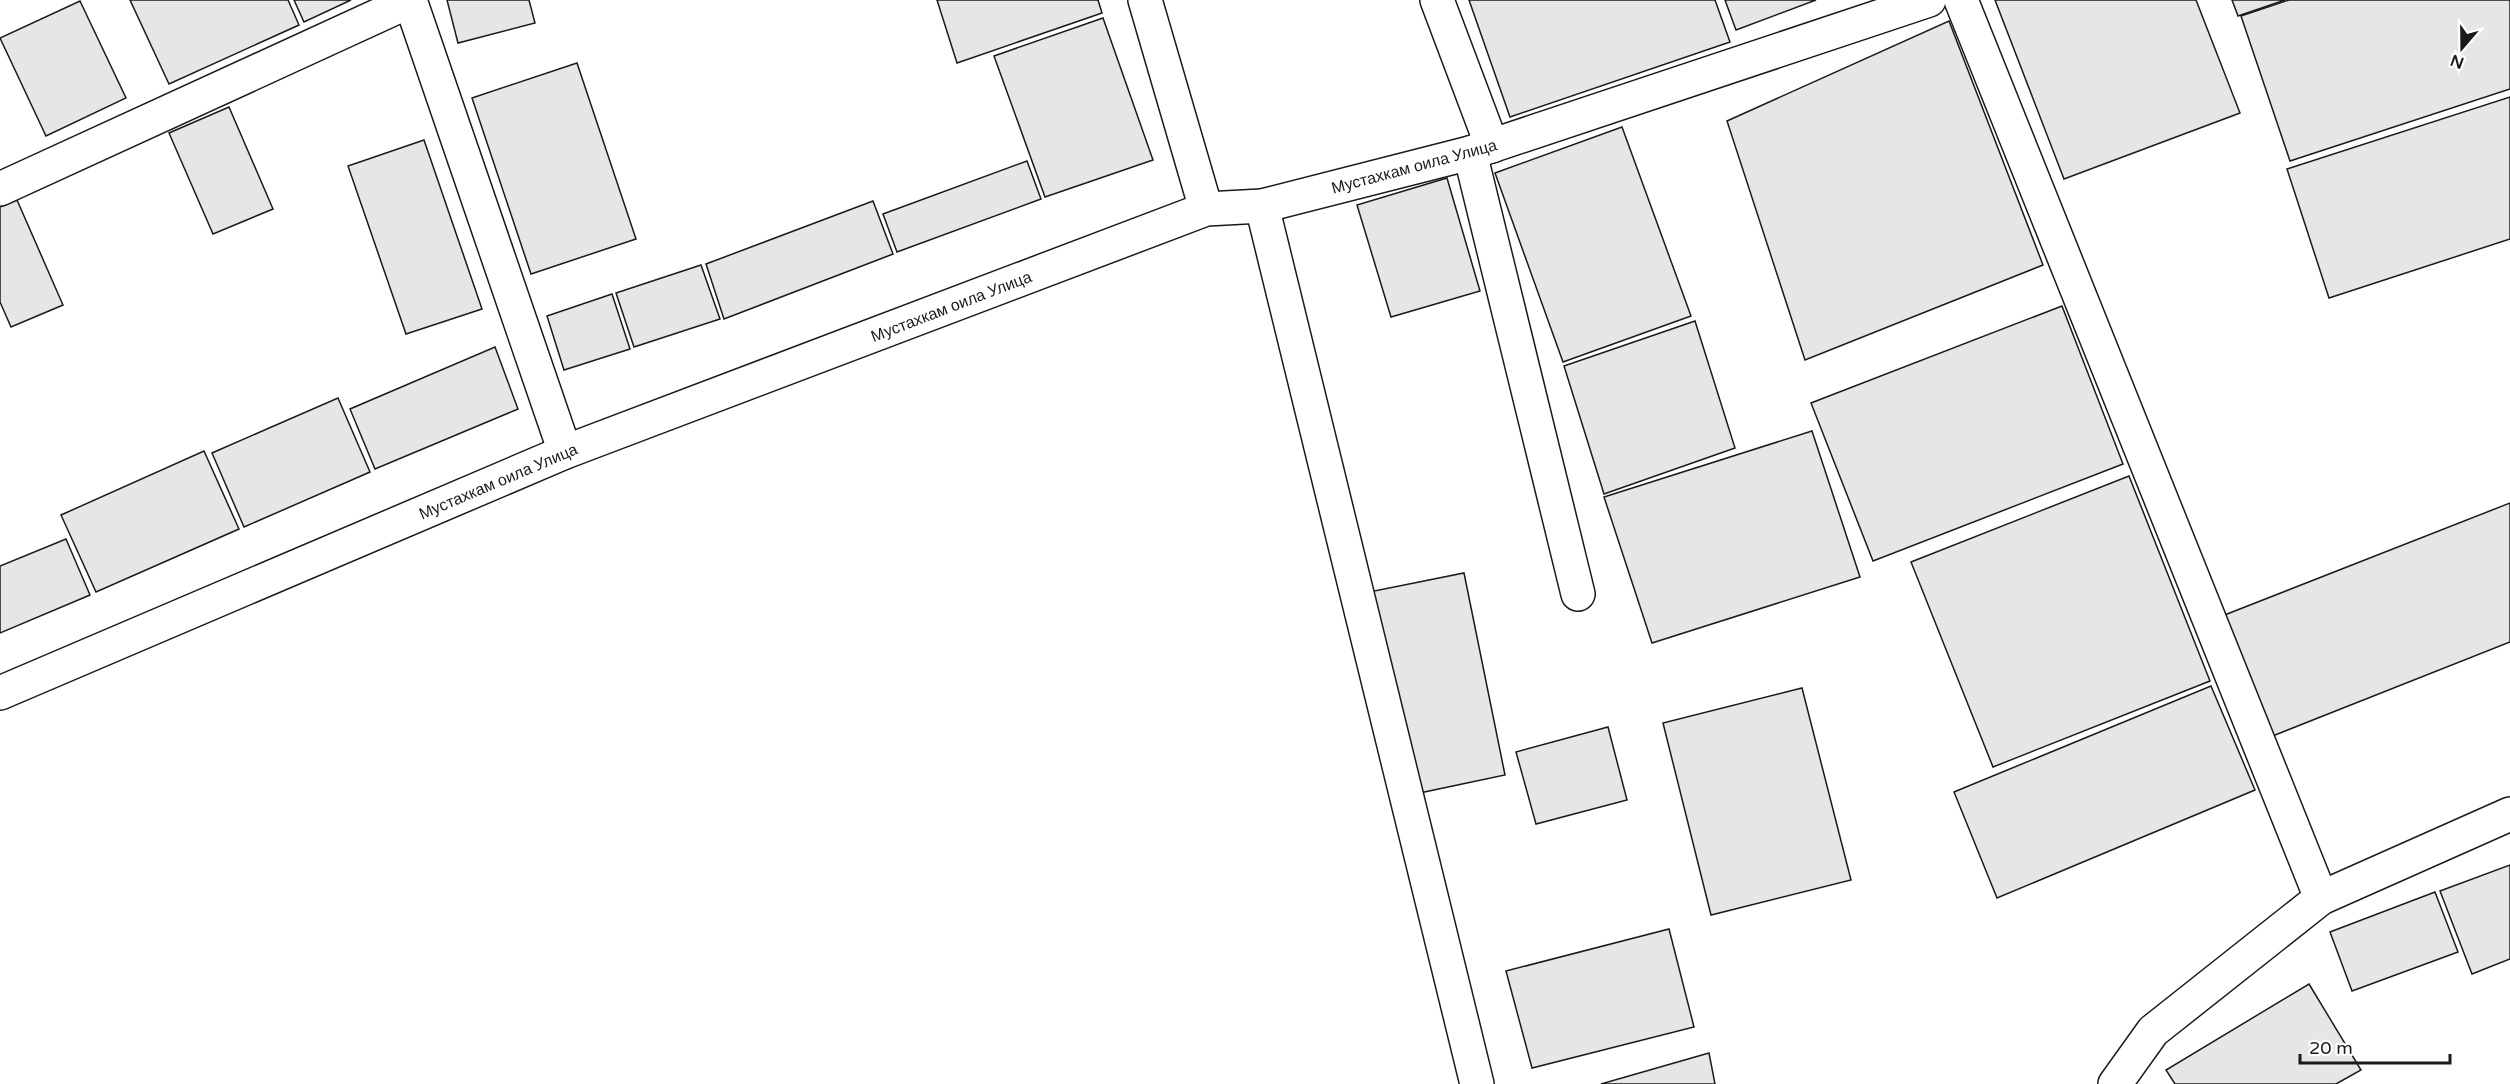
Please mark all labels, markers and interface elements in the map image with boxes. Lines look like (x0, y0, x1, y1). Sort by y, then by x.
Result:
north arrow (2432, 18, 2492, 78)
text: N (2448, 50, 2467, 73)
street label: Мустахкам оила Улица (1329, 135, 1499, 199)
street label: Мустахкам оила Улица (868, 267, 1035, 347)
street label: Мустахкам оила Улица (416, 439, 581, 524)
scale bar (2300, 1027, 2450, 1065)
text: 20 m (2309, 1037, 2353, 1059)

